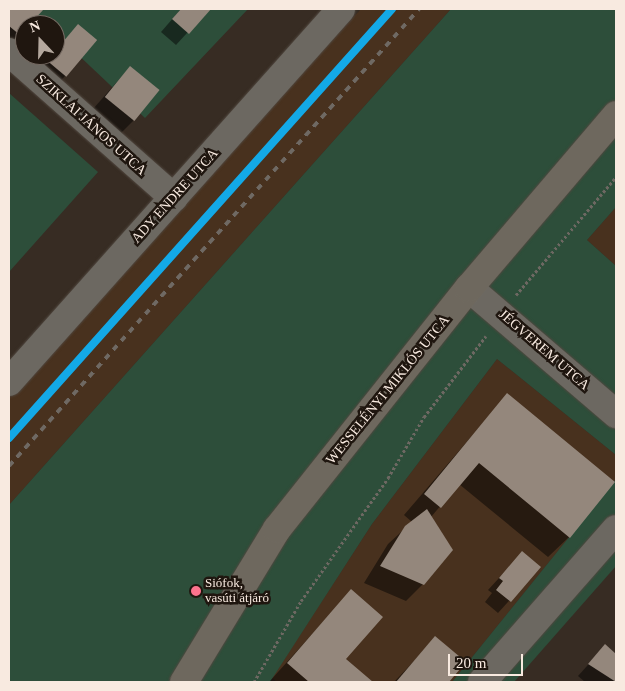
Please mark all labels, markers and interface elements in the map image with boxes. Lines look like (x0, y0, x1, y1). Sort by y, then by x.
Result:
north arrow (15, 15, 65, 65)
text: N (27, 18, 42, 35)
street label: SZIKLAI JÁNOS UTCA (32, 71, 150, 179)
street label: ADY ENDRE UTCA (128, 145, 222, 247)
street label: JÉGVEREM UTCA (495, 306, 593, 394)
street label: WESSELÉNYI MIKLÓS UTCA (323, 312, 453, 468)
place label: Siófok, vasúti átjáró (205, 576, 269, 607)
marker: Siófok, vasúti átjáró (191, 586, 201, 596)
scale bar (450, 644, 525, 676)
text: 20 m (456, 655, 486, 671)

